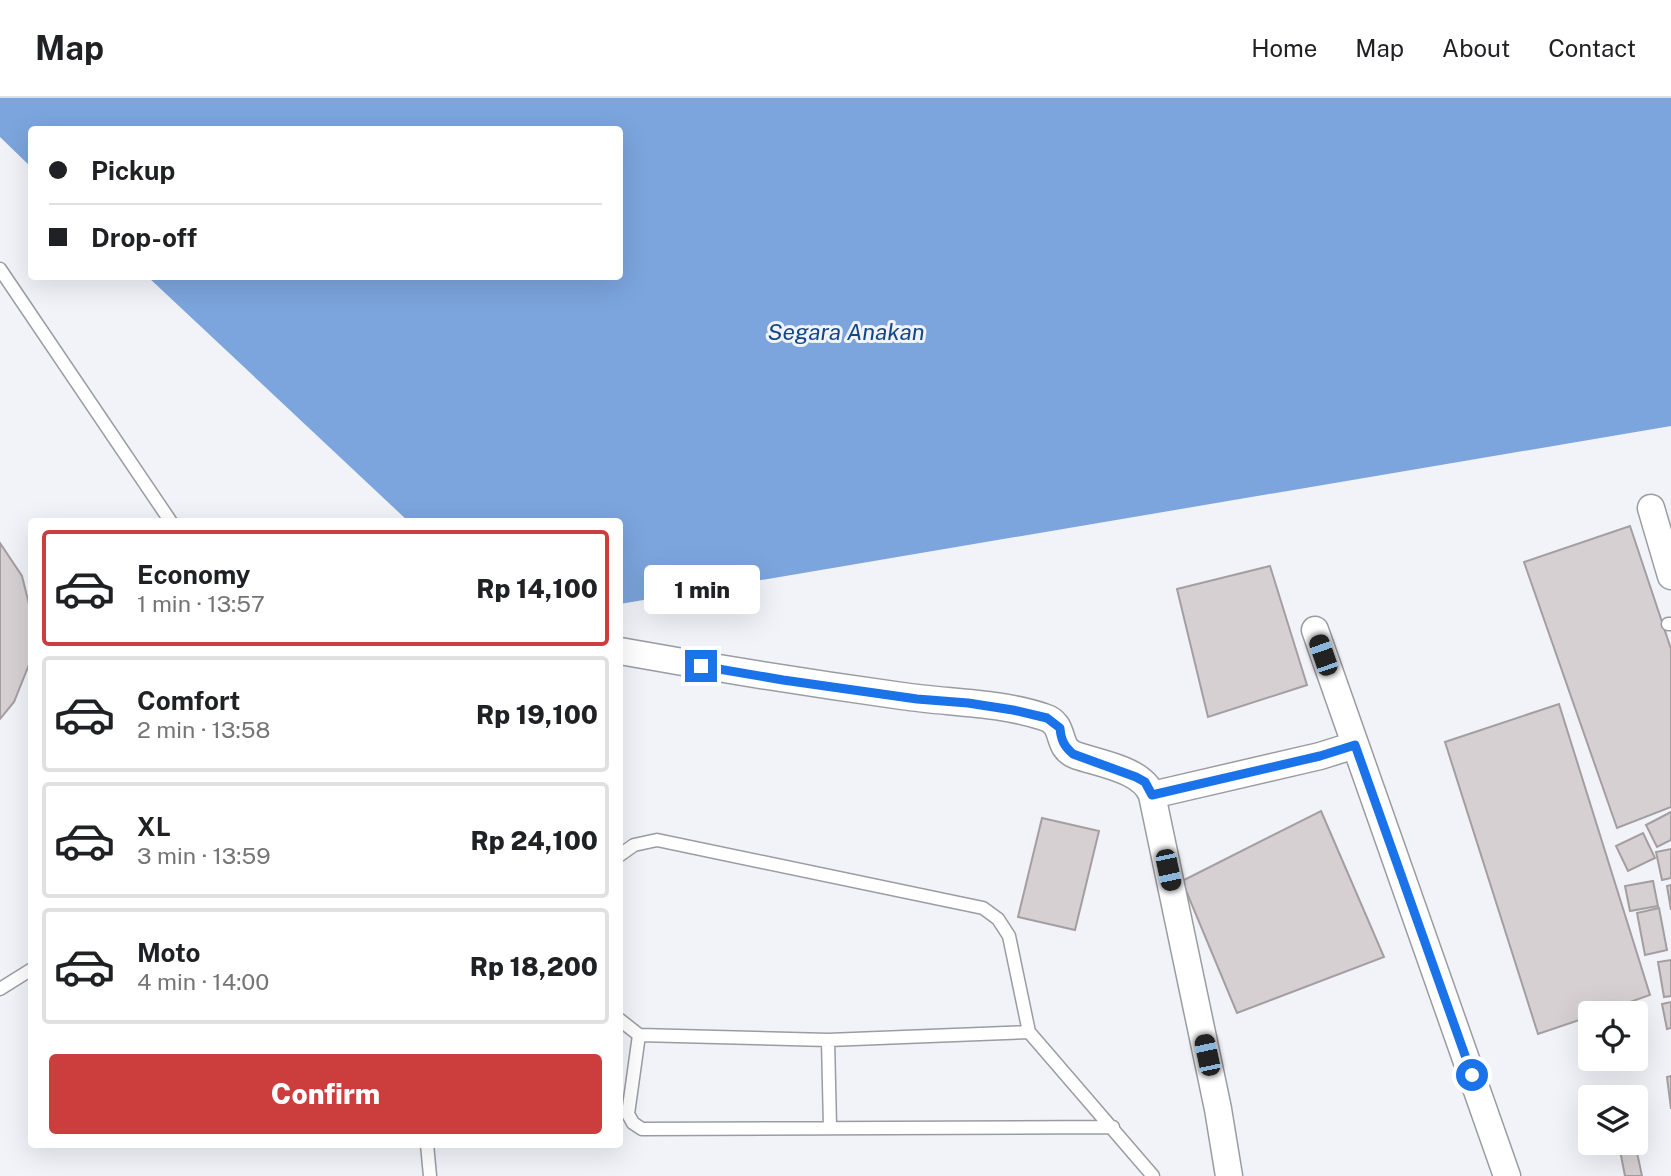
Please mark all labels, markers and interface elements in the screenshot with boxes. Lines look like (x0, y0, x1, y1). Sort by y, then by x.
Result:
text: Map (35, 29, 104, 67)
text: Home (1251, 34, 1317, 62)
text: Map (1355, 34, 1404, 62)
text: About (1442, 34, 1510, 62)
text: Contact (1548, 34, 1636, 62)
text: Pickup (91, 155, 175, 186)
text: Drop-off (91, 222, 197, 253)
water label: Segara Anakan (767, 318, 925, 345)
icon: car (53, 557, 116, 620)
text: Economy (137, 559, 250, 590)
callout: 1 min (643, 564, 759, 614)
text: Rp 14,100 (476, 573, 598, 604)
text: 1 min (674, 576, 730, 603)
text: 1 min · 13:57 (137, 590, 265, 617)
car (1307, 632, 1340, 678)
route end (685, 650, 717, 682)
icon: car (53, 683, 116, 746)
text: Comfort (137, 685, 240, 716)
text: Rp 19,100 (476, 699, 598, 730)
text: 2 min · 13:58 (137, 716, 270, 743)
icon: car (53, 809, 116, 872)
text: XL (137, 811, 171, 842)
text: Rp 24,100 (471, 825, 598, 856)
text: 3 min · 13:59 (137, 842, 271, 869)
car (1154, 847, 1183, 893)
icon: car (53, 935, 116, 998)
text: Moto (137, 937, 200, 968)
text: Rp 18,200 (470, 951, 598, 982)
text: 4 min · 14:00 (137, 968, 269, 995)
map controls (1578, 1001, 1648, 1155)
button: locate (1578, 1001, 1648, 1071)
car (1193, 1032, 1222, 1078)
button: Confirm (49, 1054, 602, 1134)
route start (1456, 1059, 1488, 1091)
button: layers (1578, 1085, 1648, 1155)

